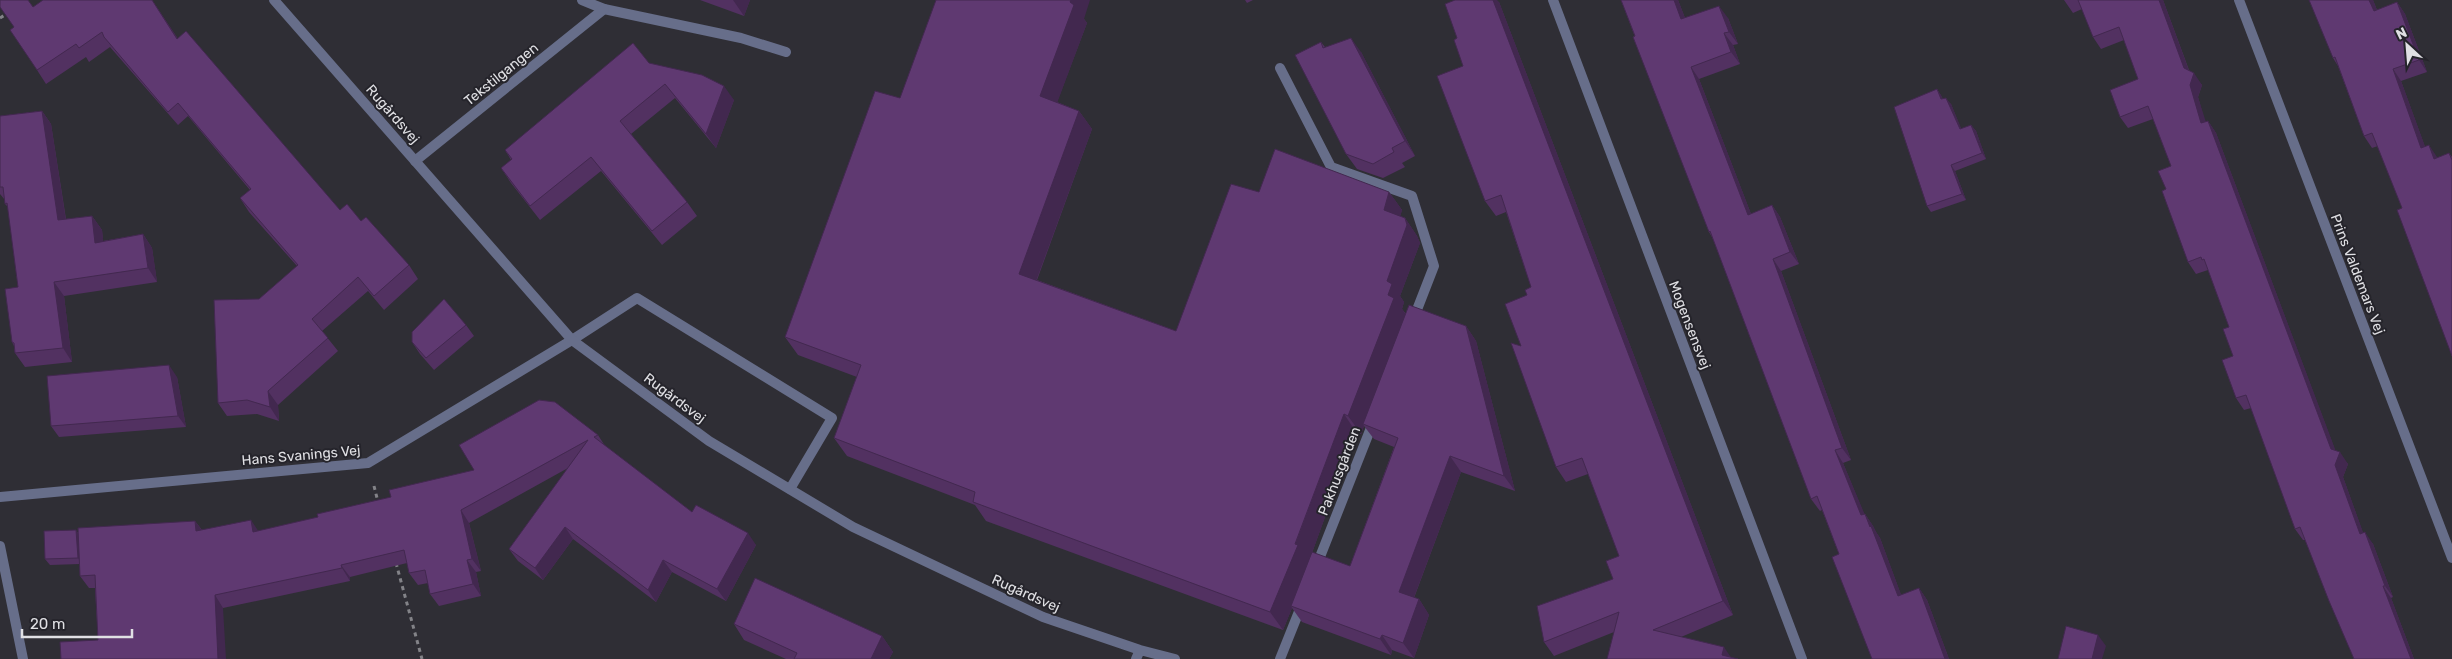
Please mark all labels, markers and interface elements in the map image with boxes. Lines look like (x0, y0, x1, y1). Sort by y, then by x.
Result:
north arrow (2382, 20, 2432, 70)
text: N (2393, 24, 2410, 44)
street label: Tekstilgangen (461, 39, 542, 109)
street label: Rugårdsvej (362, 81, 423, 147)
street label: Prins Valdemars Vej (2327, 212, 2388, 337)
street label: Mogensensvej (1665, 279, 1714, 372)
street label: Rugårdsvej (640, 370, 709, 427)
street label: Pakhusgården (1315, 424, 1364, 518)
street label: Hans Svanings Vej (241, 442, 361, 469)
street label: Rugårdsvej (989, 571, 1063, 616)
scale bar (22, 606, 132, 638)
text: 20 m (30, 615, 65, 633)

